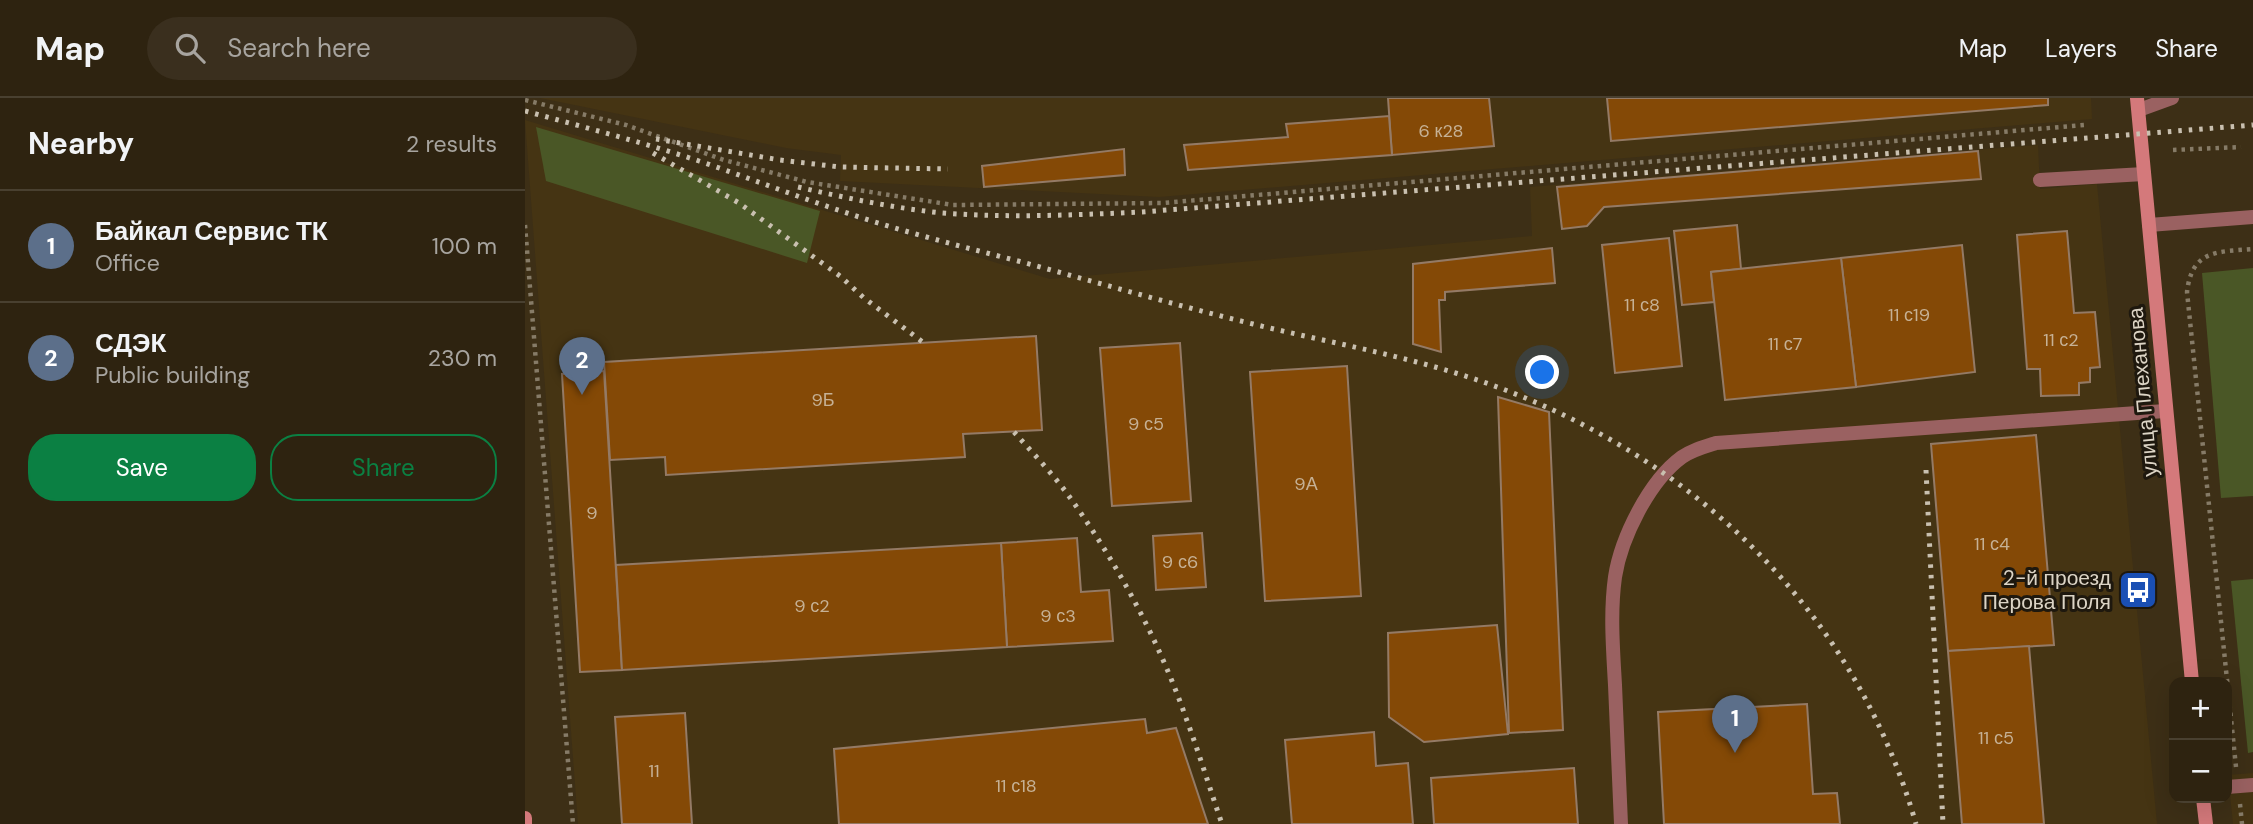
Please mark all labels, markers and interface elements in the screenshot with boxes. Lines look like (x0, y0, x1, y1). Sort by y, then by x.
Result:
search box (147, 17, 637, 80)
text: Map (35, 27, 105, 70)
icon: search (171, 29, 209, 67)
text: Search here (227, 31, 371, 65)
text: Map (1959, 33, 2007, 64)
text: Layers (2045, 33, 2117, 64)
text: Share (2155, 33, 2218, 64)
house number: 6 к28 (1419, 119, 1463, 143)
text: Nearby (28, 124, 134, 163)
text: 2 results (406, 129, 497, 159)
text: Байкал Сервис ТК (95, 214, 328, 248)
text: 1 (47, 231, 55, 261)
text: 100 m (432, 231, 497, 261)
text: Office (95, 248, 160, 278)
house number: 11 с8 (1624, 293, 1660, 317)
house number: 11 с19 (1888, 303, 1930, 327)
street label: улица Плеханова (2122, 306, 2164, 478)
text: СДЭК (95, 326, 166, 360)
house number: 11 с2 (2043, 328, 2079, 352)
house number: 11 с7 (1768, 332, 1802, 356)
pin: 2 (559, 337, 605, 395)
text: 2 (44, 343, 58, 373)
text: 230 m (428, 343, 497, 373)
your location (1525, 355, 1559, 389)
text: Public building (95, 360, 250, 390)
house number: 9Б (811, 388, 835, 412)
house number: 9 с5 (1128, 412, 1164, 436)
button: Save (28, 434, 256, 501)
button: Share (270, 434, 497, 501)
house number: 9А (1294, 472, 1318, 496)
house number: 9 (586, 501, 598, 525)
house number: 11 с4 (1974, 532, 2010, 556)
house number: 9 с6 (1162, 550, 1198, 574)
place label: 2-й проезд Перова Поля (1983, 564, 2111, 616)
bus stop icon: 2-й проезд Перова Поля (2117, 569, 2159, 611)
house number: 9 с2 (794, 594, 830, 618)
house number: 9 с3 (1040, 604, 1076, 628)
map controls (2169, 677, 2232, 803)
button: + (2169, 677, 2232, 740)
pin: 1 (1712, 695, 1758, 753)
house number: 11 с5 (1978, 726, 2014, 750)
button: − (2169, 740, 2232, 803)
house number: 11 (648, 759, 660, 783)
house number: 11 с18 (995, 774, 1037, 798)

